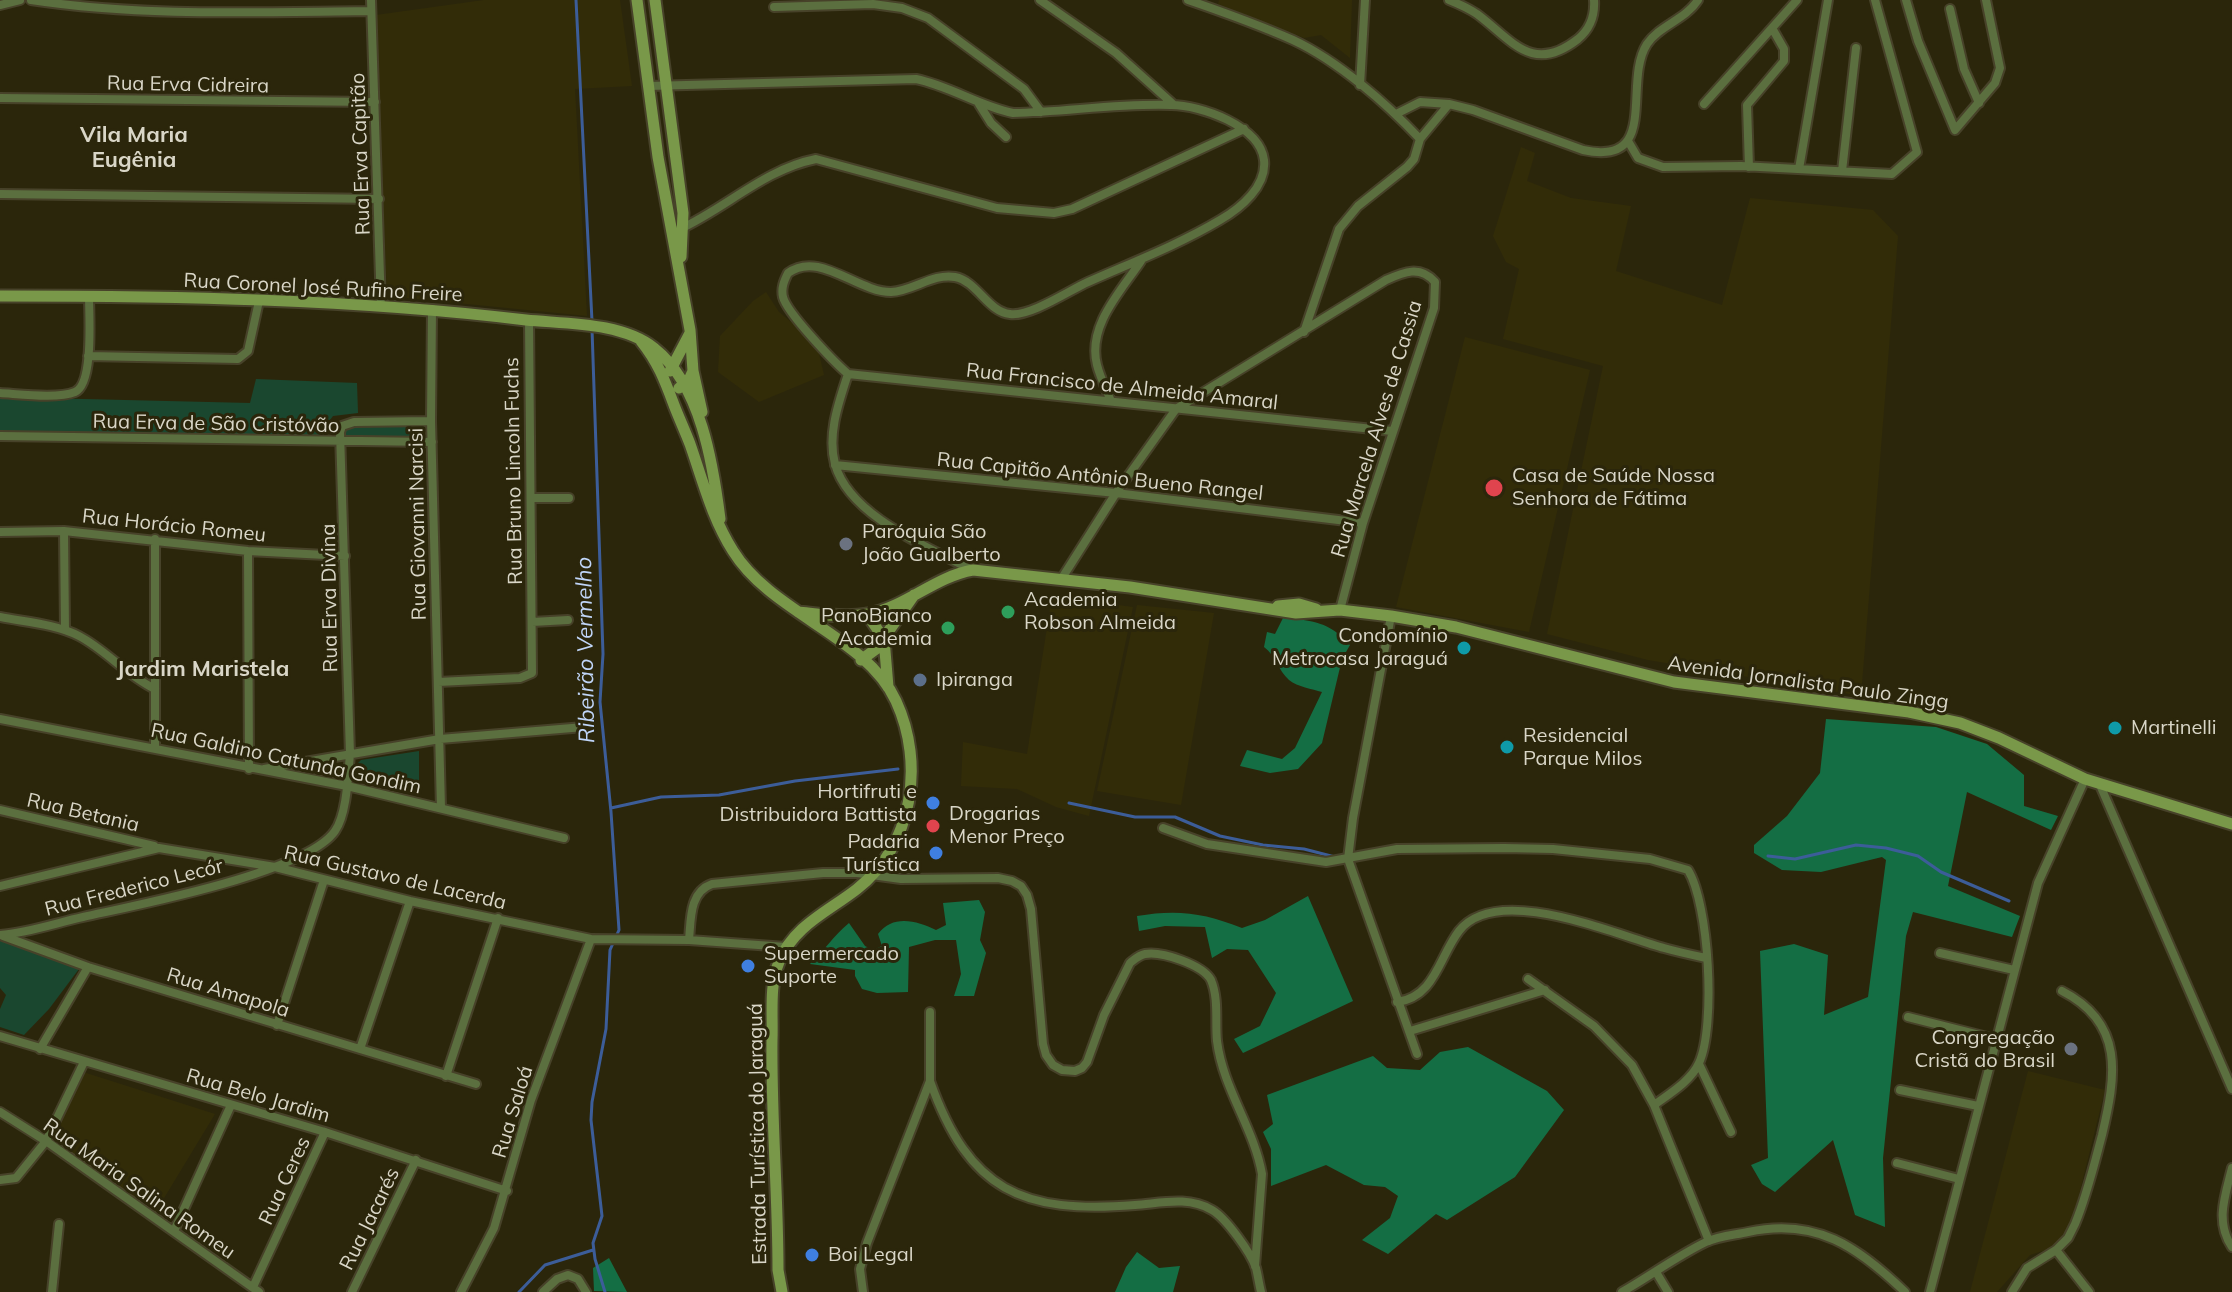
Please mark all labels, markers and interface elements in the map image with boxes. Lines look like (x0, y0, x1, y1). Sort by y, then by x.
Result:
street label: Rua Erva Cidreira (107, 72, 269, 98)
street label: Rua Erva Capitão (346, 72, 376, 236)
district label: Vila Maria Eugênia (80, 122, 188, 174)
street label: Rua Coronel José Rufino Freire (183, 269, 463, 307)
street label: Rua Marcela Alves de Cassia (1326, 298, 1428, 560)
street label: Rua Bruno Lincoln Fuchs (500, 357, 528, 585)
street label: Rua Francisco de Almeida Amaral (965, 359, 1279, 415)
street label: Rua Erva de São Cristóvão (92, 410, 340, 438)
street label: Rua Giovanni Narcisi (404, 428, 432, 620)
street label: Rua Capitão Antônio Bueno Rangel (936, 448, 1264, 506)
place label: Casa de Saúde Nossa Senhora de Fátima (1512, 464, 1715, 511)
marker: Casa de Saúde Nossa Senhora de Fátima (1483, 477, 1505, 499)
street label: Rua Horácio Romeu (81, 504, 267, 548)
place label: Paróquia São João Gualberto (862, 520, 1001, 567)
street label: Rua Erva Divina (317, 523, 343, 673)
marker: Paróquia São João Gualberto (837, 535, 855, 553)
water label: Ribeirão Vermelho (571, 557, 601, 743)
place label: Academia Robson Almeida (1024, 588, 1176, 635)
marker: Academia Robson Almeida (999, 603, 1017, 621)
place label: PanoBianco Academia (821, 604, 932, 651)
marker: PanoBianco Academia (939, 619, 957, 637)
place label: Condomínio Metrocasa Jaraguá (1272, 624, 1448, 671)
marker: Condomínio Metrocasa Jaraguá (1455, 639, 1473, 657)
street label: Avenida Jornalista Paulo Zingg (1666, 651, 1950, 715)
district label: Jardim Maristela (116, 656, 290, 682)
place label: Ipiranga (936, 668, 1013, 692)
marker: Ipiranga (911, 671, 929, 689)
place label: Martinelli (2131, 716, 2217, 740)
street label: Rua Galdino Catunda Gondim (149, 719, 423, 799)
marker: Martinelli (2106, 719, 2124, 737)
place label: Residencial Parque Milos (1523, 724, 1642, 771)
marker: Residencial Parque Milos (1498, 738, 1516, 756)
place label: Hortifruti e Distribuidora Battista (719, 780, 917, 827)
street label: Rua Betania (24, 788, 142, 838)
marker: Hortifruti e Distribuidora Battista (924, 794, 942, 812)
place label: Drogarias Menor Preço (949, 802, 1065, 849)
marker: Drogarias Menor Preço (924, 817, 942, 835)
place label: Padaria Turística (842, 830, 920, 877)
street label: Rua Gustavo de Lacerda (282, 841, 508, 915)
marker: Padaria Turística (927, 844, 945, 862)
street label: Rua Frederico Lecór (42, 854, 226, 922)
place label: Supermercado Suporte (764, 942, 899, 989)
marker: Supermercado Suporte (739, 957, 757, 975)
street label: Rua Amapola (164, 963, 292, 1023)
street label: Estrada Turística do Jaraguá (744, 1003, 772, 1265)
place label: Congregação Cristã do Brasil (1914, 1026, 2055, 1073)
marker: Congregação Cristã do Brasil (2062, 1040, 2080, 1058)
street label: Rua Saloá (488, 1063, 538, 1161)
street label: Rua Belo Jardim (183, 1064, 333, 1128)
street label: Rua Maria Salina Romeu (38, 1114, 240, 1264)
street label: Rua Ceres (254, 1133, 316, 1229)
street label: Rua Jacarés (335, 1164, 405, 1274)
place label: Boi Legal (828, 1243, 913, 1267)
marker: Boi Legal (803, 1246, 821, 1264)

